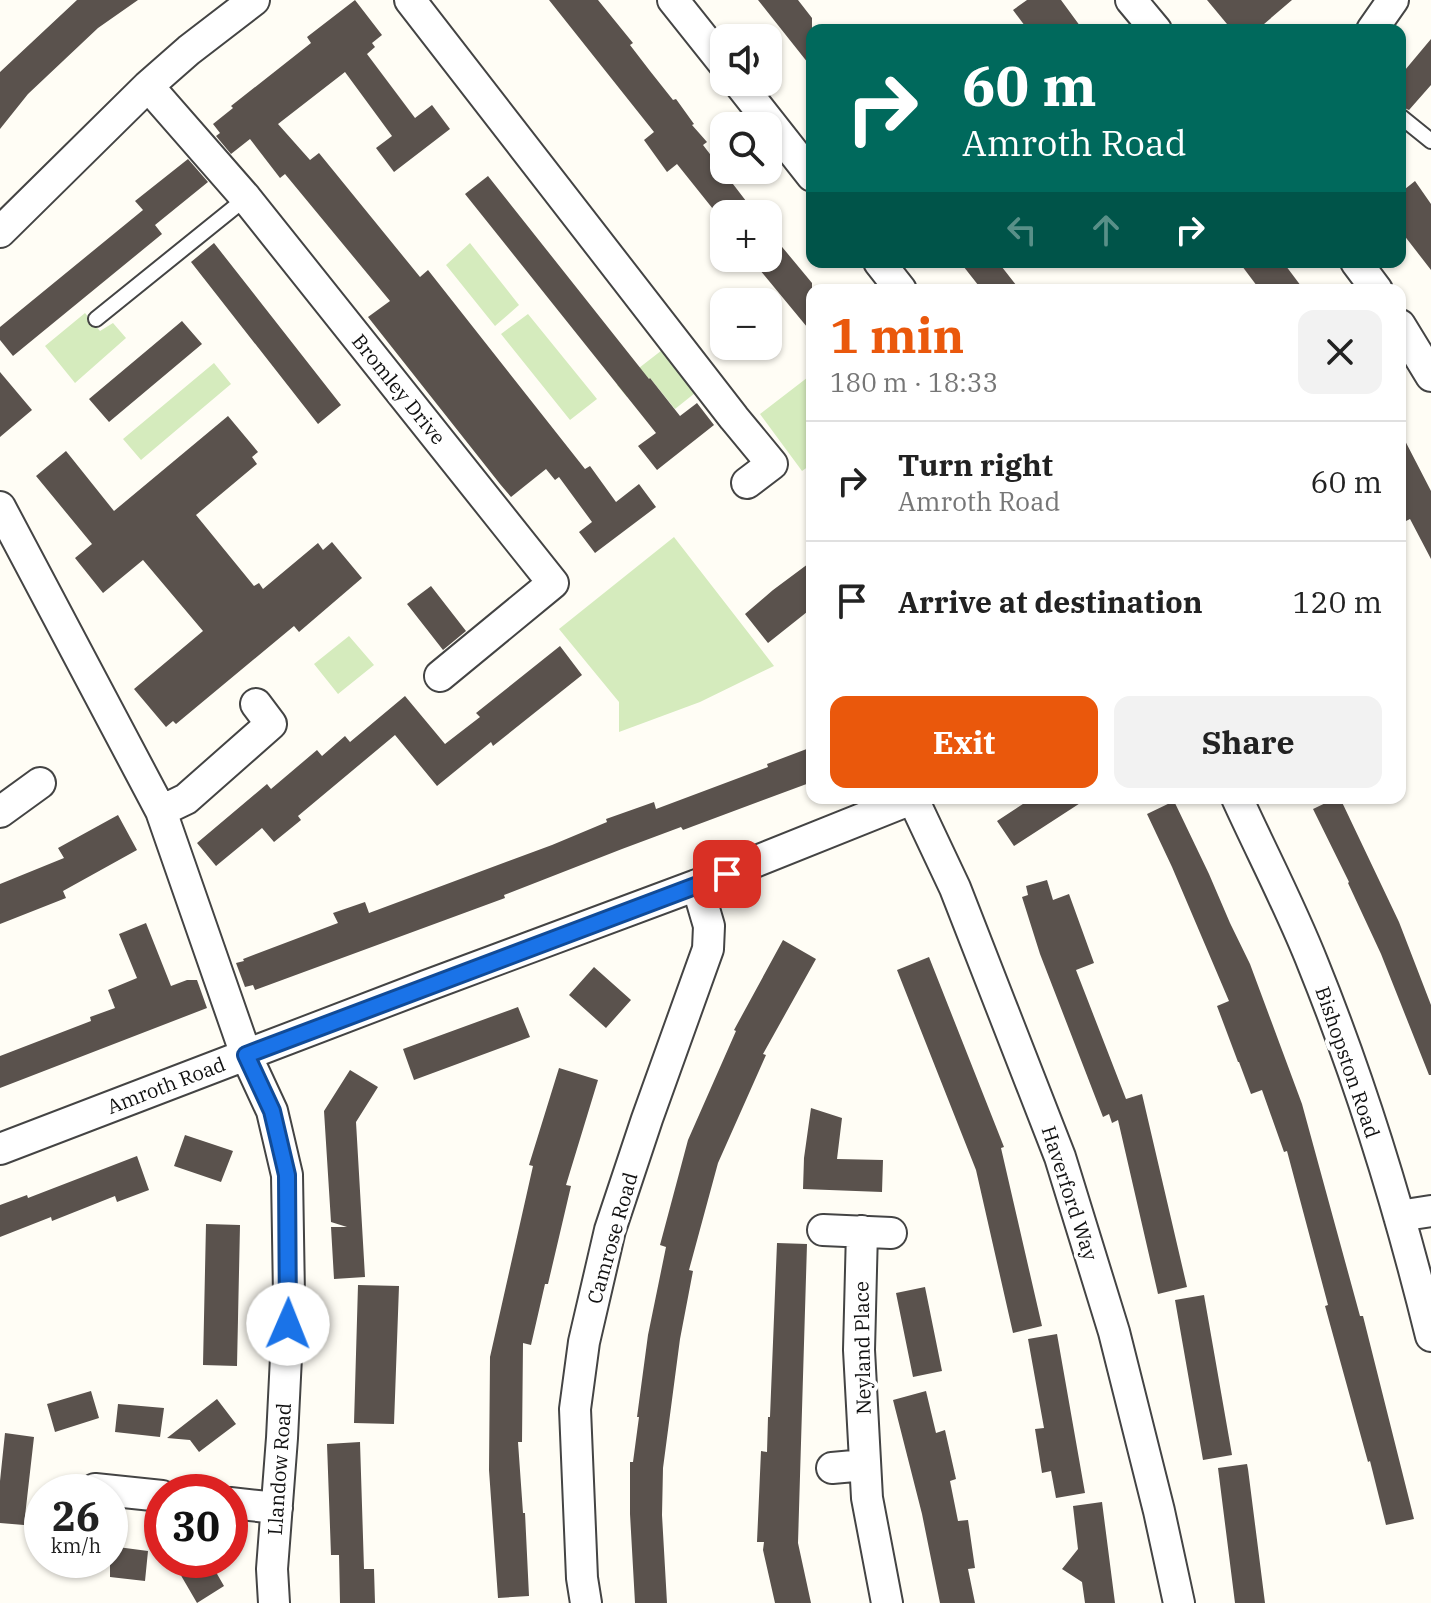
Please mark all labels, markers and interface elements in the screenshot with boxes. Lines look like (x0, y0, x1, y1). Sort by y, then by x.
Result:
map controls (710, 24, 782, 360)
button: sound (710, 24, 782, 96)
text: 60 m (962, 49, 1097, 121)
icon: right (830, 56, 934, 160)
button: search (710, 112, 782, 184)
text: Amroth Road (962, 119, 1187, 166)
button: + (710, 200, 782, 272)
icon: left (1000, 208, 1044, 252)
icon: ahead (1084, 208, 1128, 252)
icon: right (1168, 208, 1212, 252)
button: − (710, 288, 782, 360)
text: 1 min (830, 304, 964, 366)
button: close (1298, 310, 1382, 394)
street label: Bromley Drive (346, 328, 452, 450)
text: 180 m · 18:33 (830, 365, 998, 399)
text: Turn right (898, 445, 1053, 484)
icon: right (830, 459, 874, 503)
text: 60 m (1310, 462, 1382, 501)
text: Amroth Road (898, 484, 1060, 518)
icon: arrive (830, 579, 874, 623)
text: Arrive at destination (898, 582, 1203, 621)
text: 120 m (1292, 582, 1382, 621)
button: Exit (830, 696, 1098, 788)
button: Share (1114, 696, 1382, 788)
pin (693, 840, 761, 908)
icon: arrive (705, 852, 749, 896)
street label: Bishopston Road (1309, 983, 1387, 1141)
street label: Amroth Road (103, 1050, 229, 1120)
street label: Haverford Way (1036, 1122, 1105, 1264)
street label: Camrose Road (580, 1169, 644, 1307)
street label: Neyland Place (847, 1281, 877, 1415)
position arrow (246, 1282, 330, 1366)
street label: Llandow Road (261, 1402, 297, 1536)
speed limit sign: 30 (144, 1474, 248, 1578)
text: 26 (52, 1490, 100, 1542)
text: km/h (51, 1532, 101, 1559)

